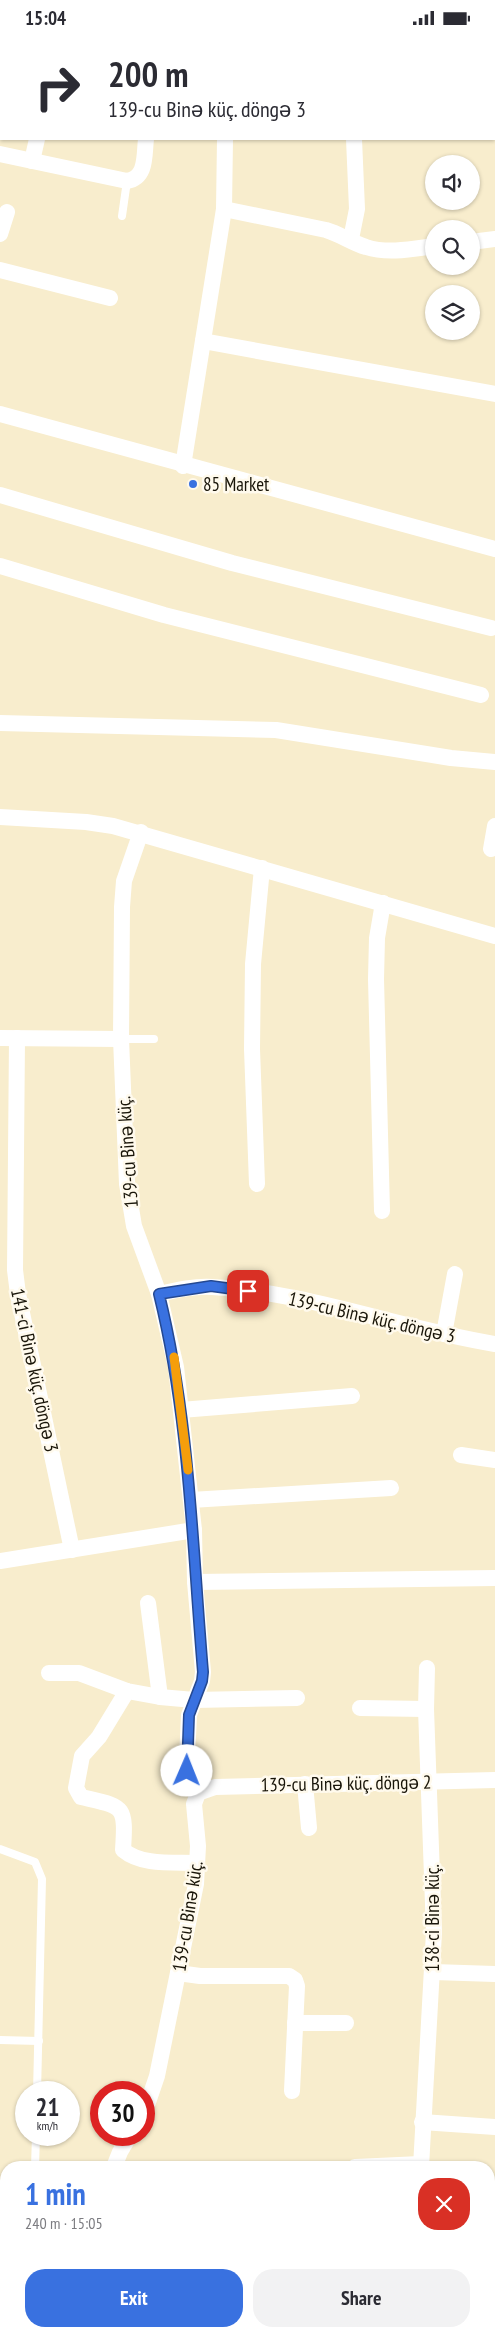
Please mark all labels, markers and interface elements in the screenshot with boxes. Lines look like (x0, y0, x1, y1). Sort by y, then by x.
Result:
text: 15:04 (25, 6, 66, 30)
text: 200 m (108, 51, 189, 97)
icon: right (25, 55, 90, 120)
text: 139-cu Binə küç. döngə 3 (108, 95, 306, 123)
map controls (425, 155, 480, 340)
button: sound (425, 155, 480, 210)
button: search (425, 220, 480, 275)
button: layers (425, 285, 480, 340)
place label: 85 Market (203, 472, 270, 496)
marker: 85 Market (187, 478, 199, 490)
street label: 139-cu Binə küç. (111, 1095, 143, 1209)
pin (227, 1270, 269, 1312)
icon: arrive (234, 1277, 262, 1305)
street label: 141-ci Binə küç. döngə 3 (6, 1286, 64, 1454)
street label: 139-cu Binə küç. döngə 3 (286, 1286, 458, 1348)
position arrow (160, 1744, 212, 1796)
street label: 139-cu Binə küç. döngə 2 (260, 1770, 432, 1796)
street label: 139-cu Binə küç. (166, 1859, 208, 1973)
street label: 138-ci Binə küç. (420, 1864, 444, 1972)
speed limit sign: 30 (90, 2081, 155, 2146)
text: 21 (36, 2091, 59, 2123)
text: km/h (37, 2118, 58, 2133)
text: 1 min (25, 2174, 86, 2213)
button: close (418, 2178, 470, 2230)
text: 240 m · 15:05 (25, 2213, 103, 2233)
button: Exit (25, 2269, 243, 2327)
button: Share (253, 2269, 470, 2327)

